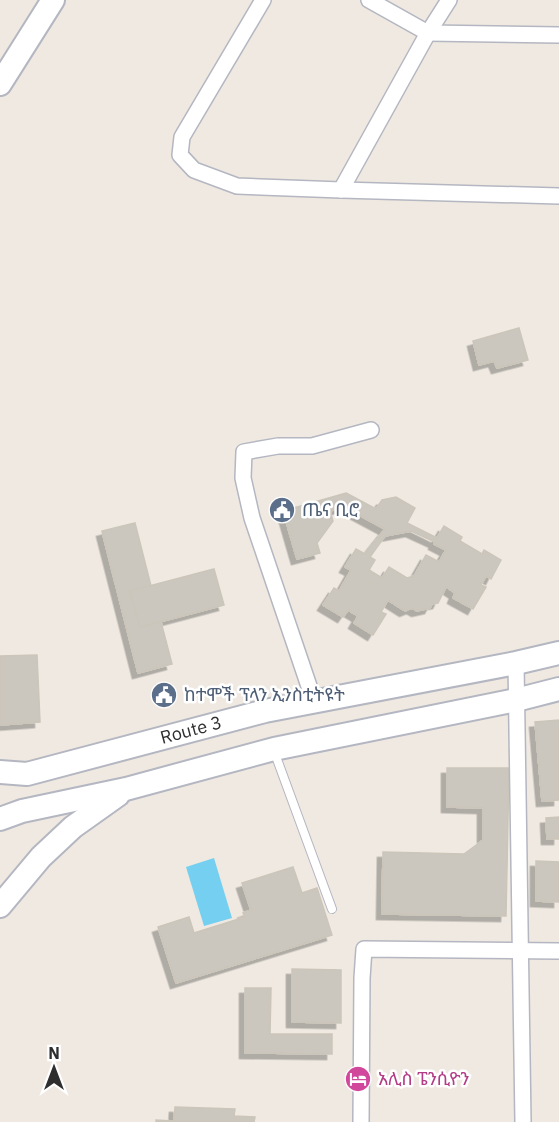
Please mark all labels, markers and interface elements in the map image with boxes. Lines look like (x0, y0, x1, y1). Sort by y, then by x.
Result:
public building icon: ጤና ቢሮ (267, 495, 297, 525)
place label: ጤና ቢሮ (302, 498, 360, 521)
public building icon: ከተሞች ፕላን ኢንስቲትዩት (149, 680, 179, 710)
place label: ከተሞች ፕላን ኢንስቲትዩት (184, 683, 345, 706)
street label: Route 3 (158, 710, 224, 749)
north arrow (24, 1038, 84, 1098)
text: N (48, 1043, 60, 1063)
hotel icon: አሊስ ፔንሲዮን (343, 1064, 373, 1094)
place label: አሊስ ፔንሲዮን (378, 1067, 470, 1090)

